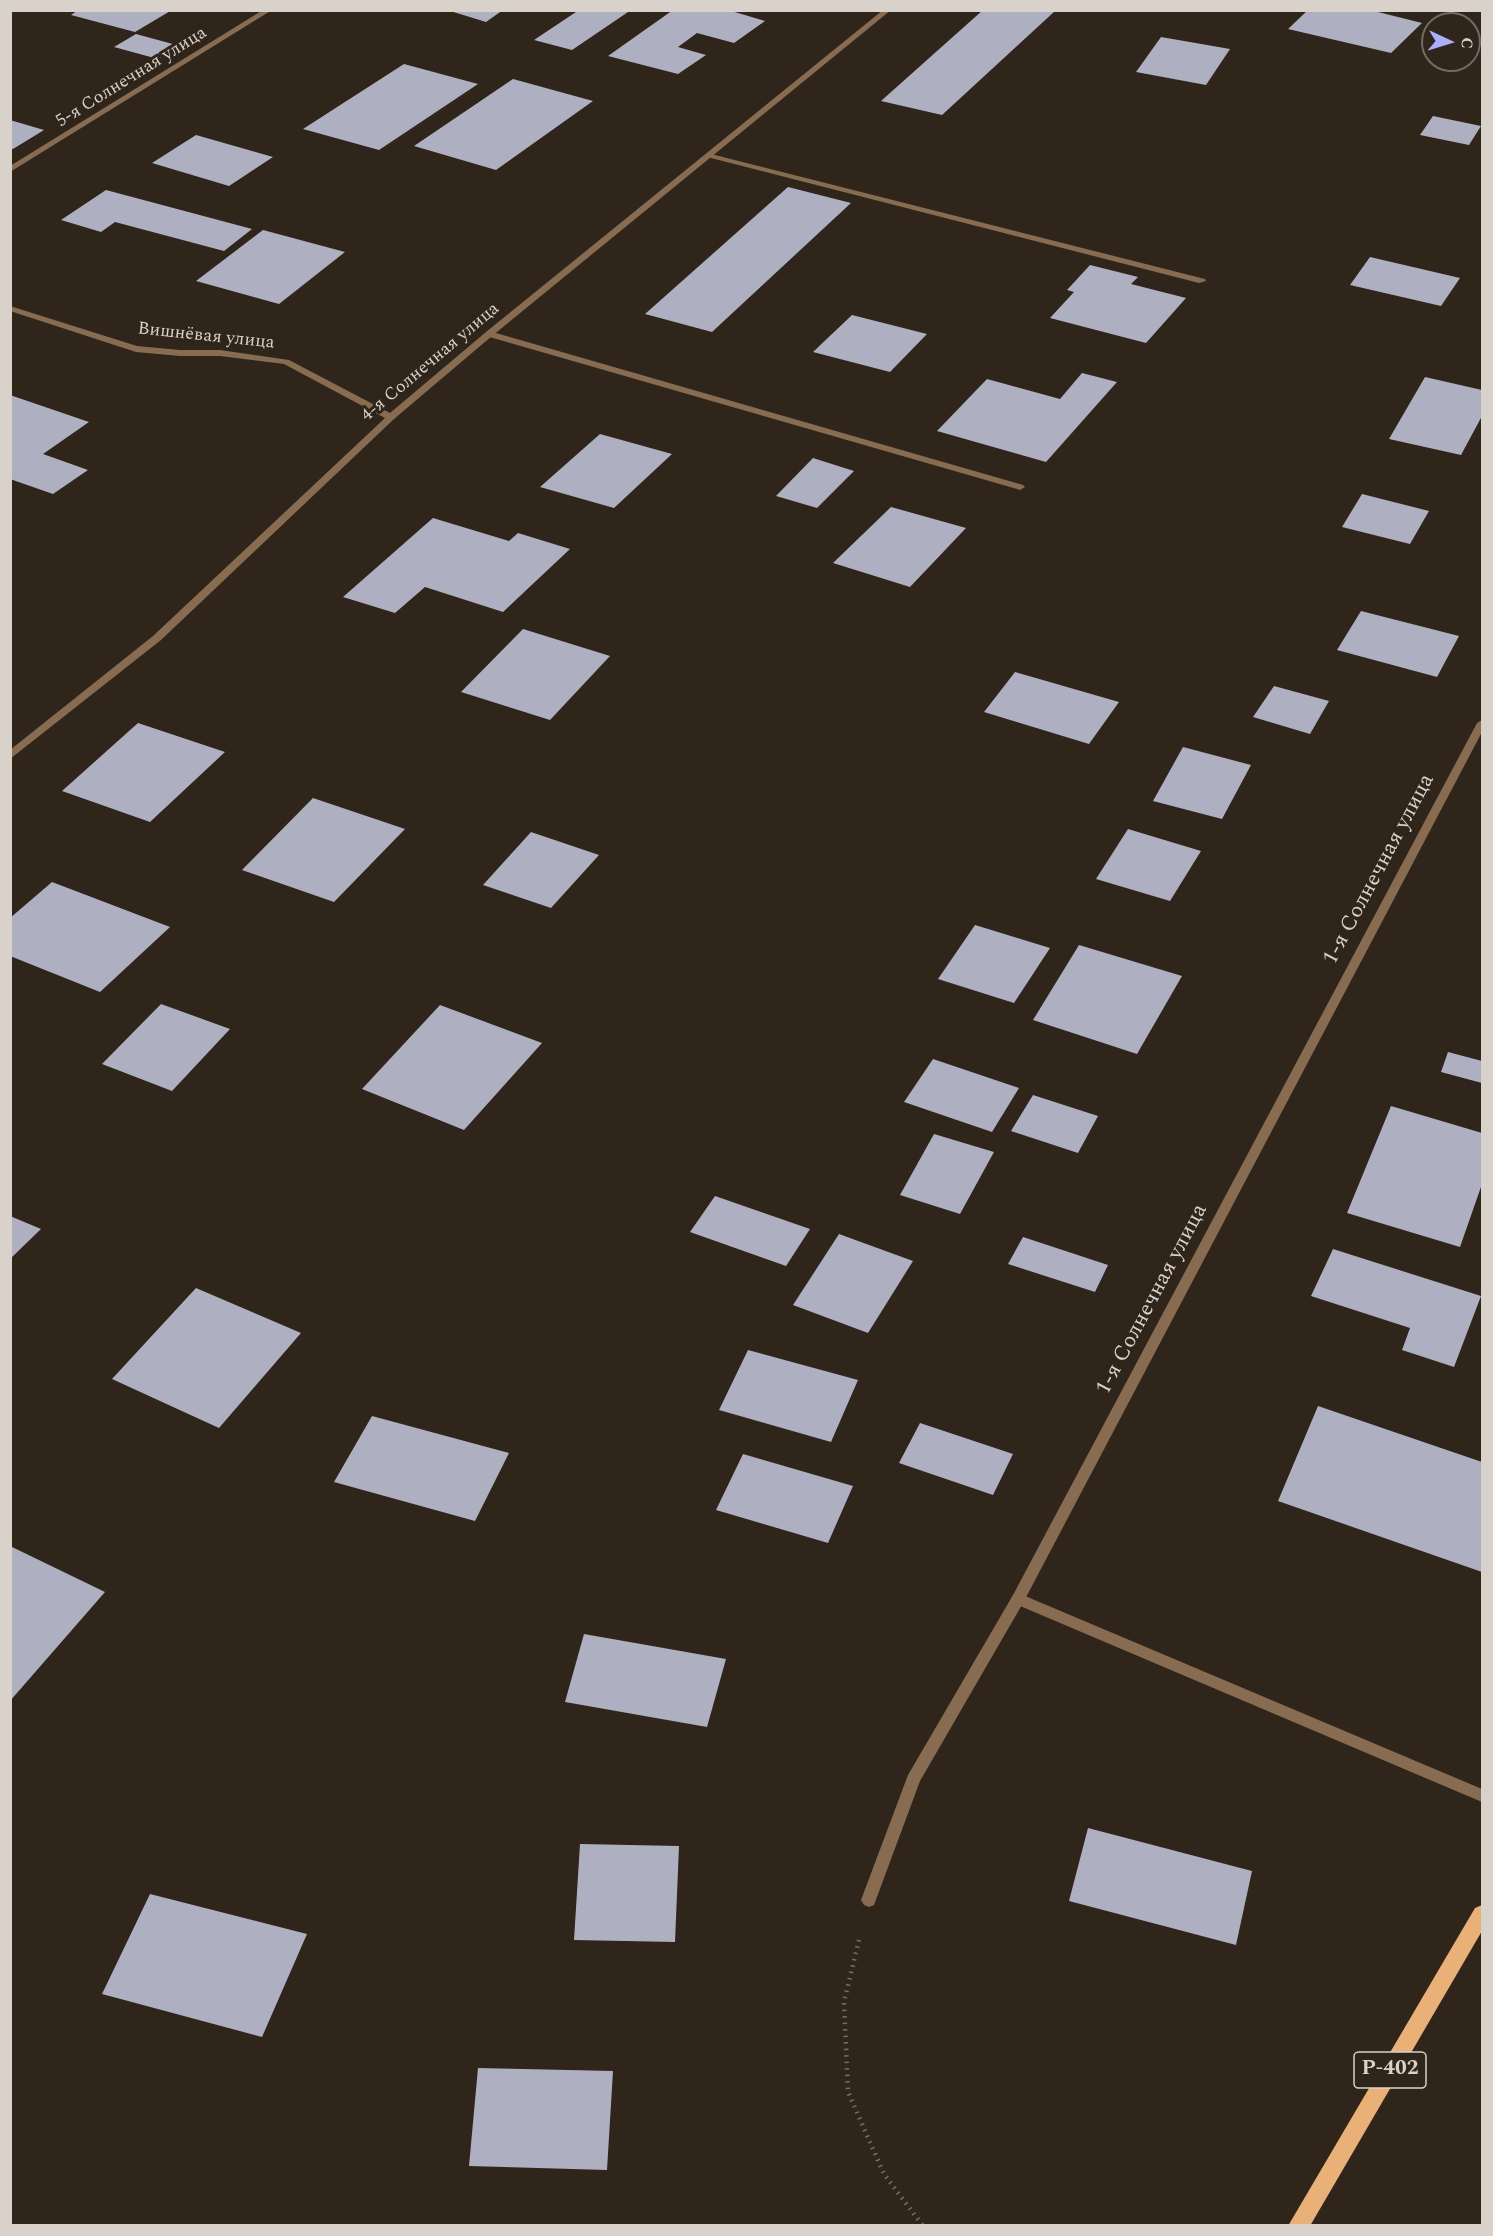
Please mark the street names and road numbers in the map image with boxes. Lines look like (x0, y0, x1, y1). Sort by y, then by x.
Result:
street label: 5-я Солнечная улица (53, 23, 211, 133)
street label: 4-я Солнечная улица (358, 299, 504, 427)
street label: Вишнёвая улица (137, 319, 275, 355)
street label: 1-я Солнечная улица (1319, 770, 1441, 970)
street label: 1-я Солнечная улица (1092, 1200, 1214, 1400)
road number: Р-402 (1354, 2052, 1426, 2088)

